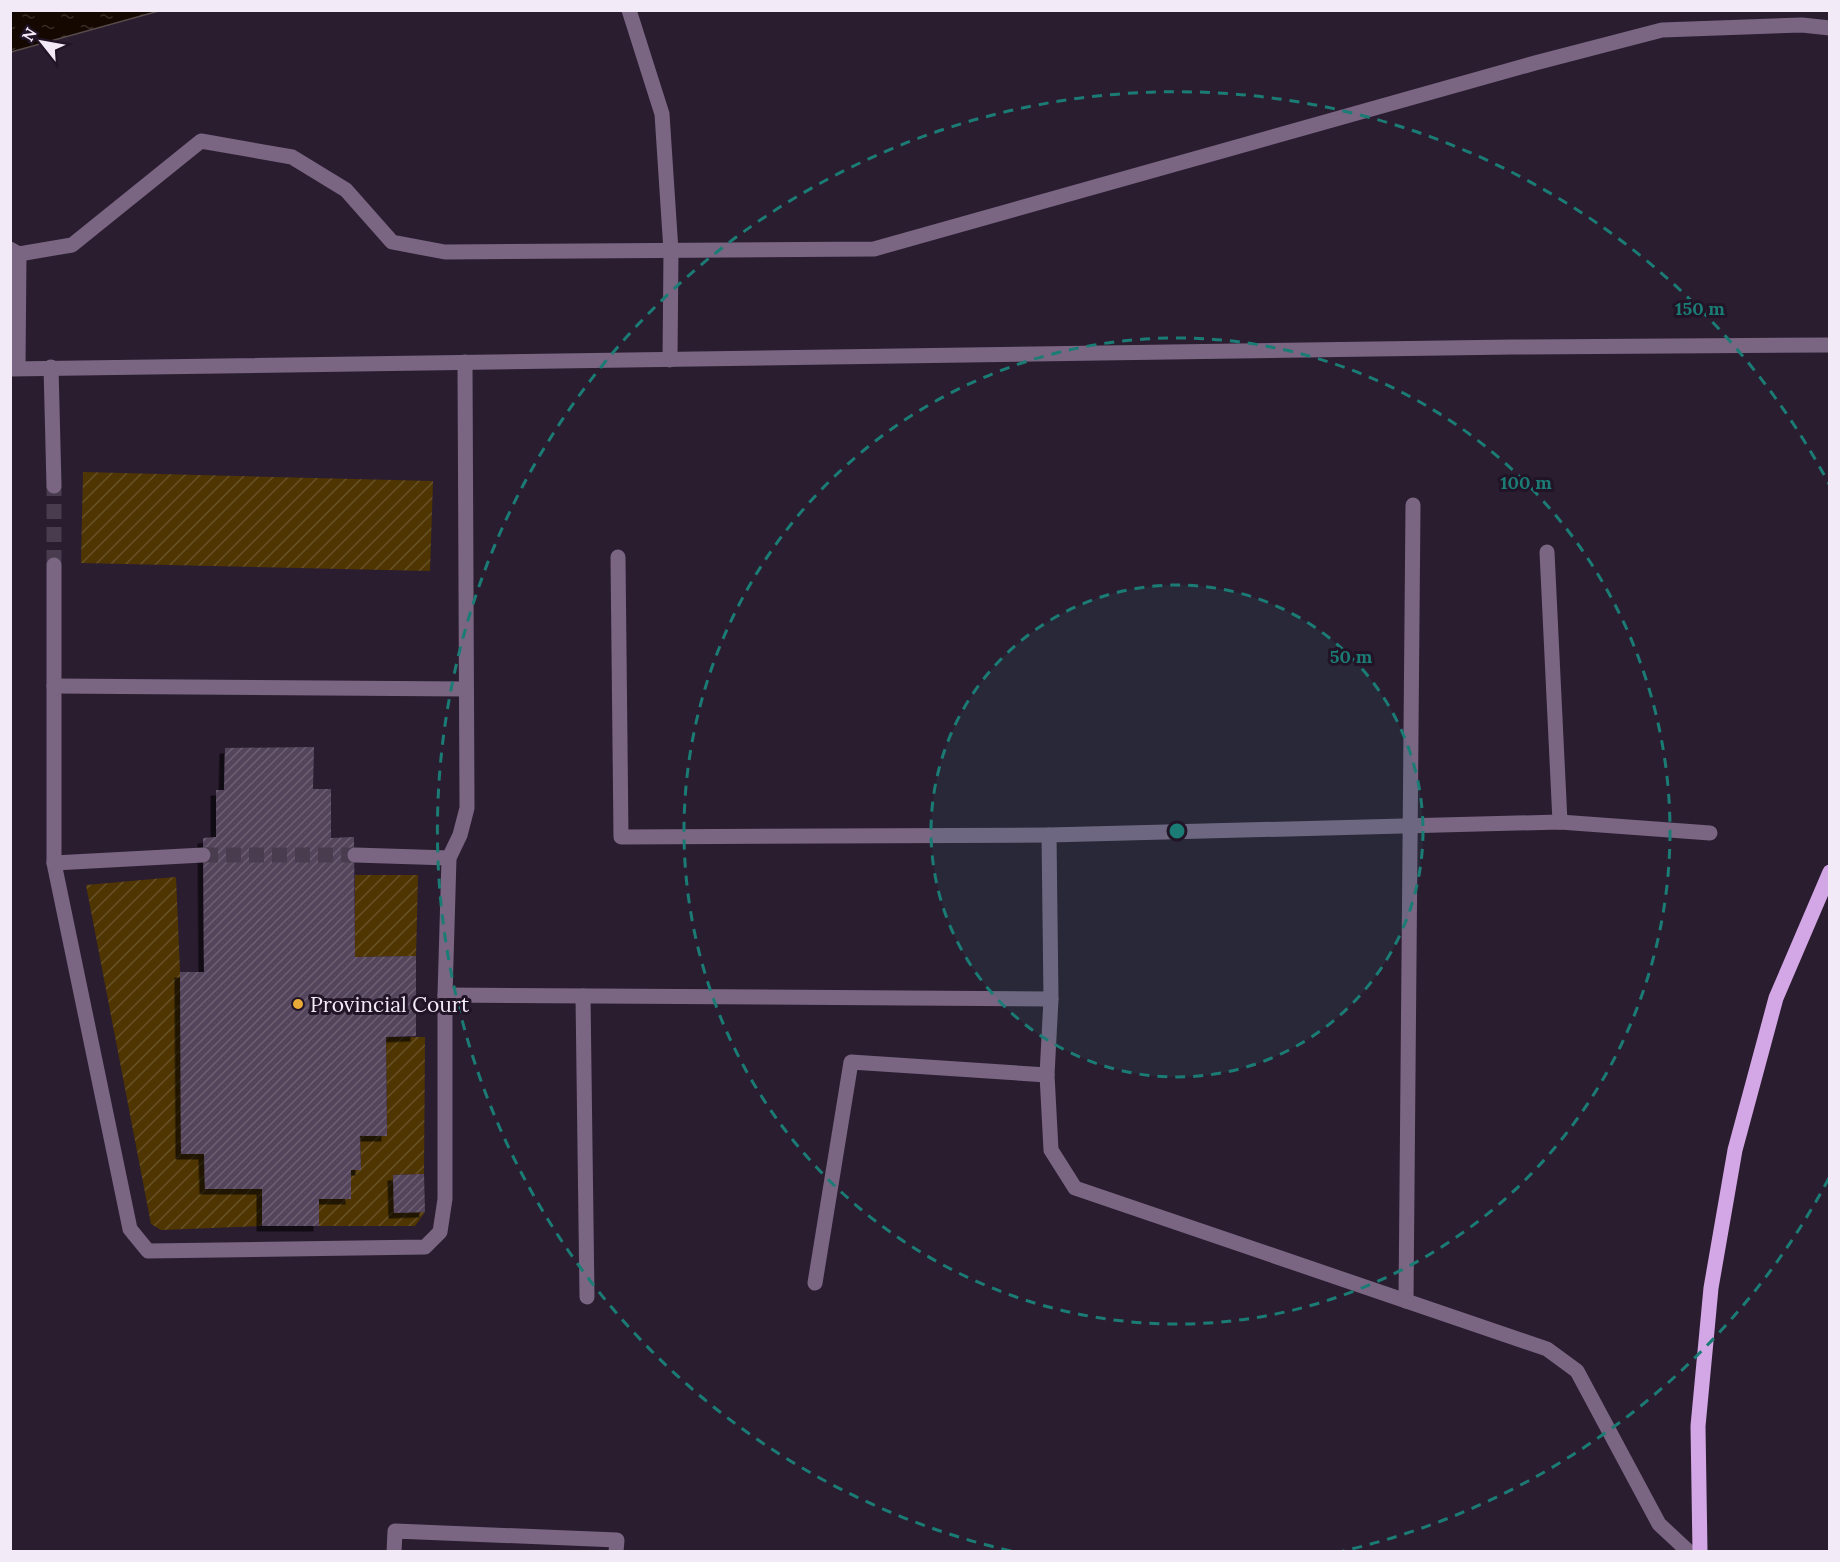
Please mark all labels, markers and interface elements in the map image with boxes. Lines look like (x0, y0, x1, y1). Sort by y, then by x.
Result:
north arrow (12, 12, 72, 72)
text: N (17, 24, 41, 45)
text: 150 m (1675, 297, 1725, 320)
text: 100 m (1500, 471, 1552, 494)
text: 50 m (1330, 645, 1373, 668)
centre of rings (1167, 821, 1187, 841)
place label: Provincial Court (310, 991, 470, 1018)
marker: Provincial Court (291, 997, 305, 1011)

